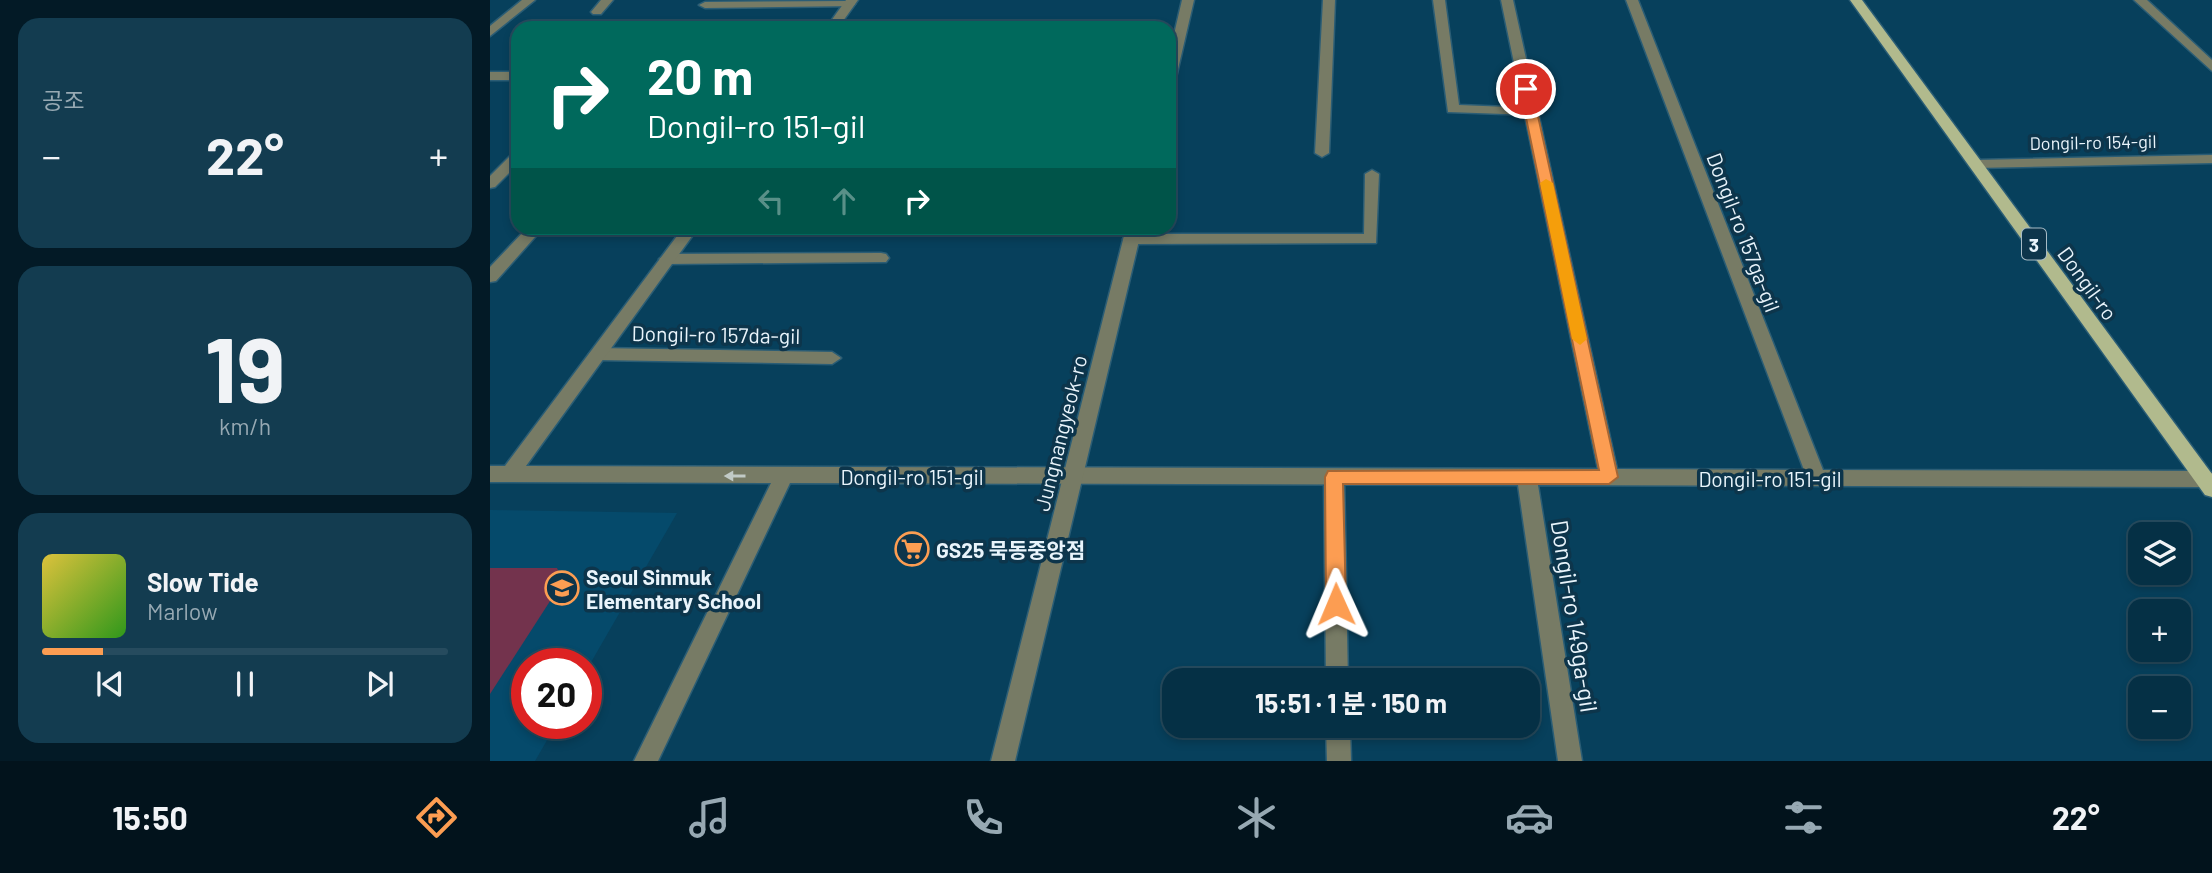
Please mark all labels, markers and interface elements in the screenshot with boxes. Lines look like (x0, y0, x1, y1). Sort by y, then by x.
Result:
text: 20 m (647, 46, 753, 105)
icon: right (532, 49, 623, 140)
pin (1496, 59, 1556, 119)
icon: arrive (1507, 70, 1545, 108)
text: 공조 (42, 86, 84, 114)
text: Dongil-ro 151-gil (647, 106, 865, 144)
text: 22° (206, 123, 284, 185)
street label: Dongil-ro 154-gil (2029, 130, 2157, 154)
text: − (42, 132, 61, 178)
text: + (429, 132, 448, 178)
street label: Dongil-ro 157ga-gil (1702, 149, 1786, 315)
icon: left (752, 182, 790, 220)
icon: ahead (825, 182, 863, 220)
icon: right (898, 182, 936, 220)
road number: 3 (2022, 228, 2046, 260)
street label: Dongil-ro (2053, 242, 2123, 324)
text: 19 (205, 312, 285, 421)
street label: Dongil-ro 157da-gil (631, 320, 801, 348)
street label: Jungnangyeok-ro (1029, 352, 1091, 514)
text: km/h (219, 412, 271, 440)
street label: Dongil-ro 151-gil (840, 464, 984, 489)
street label: Dongil-ro 151-gil (1698, 466, 1842, 491)
one-way arrow (724, 470, 746, 482)
street label: Dongil-ro 149ga-gil (1545, 518, 1605, 714)
map controls (2128, 522, 2191, 739)
button: layers (2128, 522, 2191, 585)
supermarket icon: GS25 묵동중앙점 (893, 530, 931, 568)
place label: GS25 묵동중앙점 (936, 537, 1085, 562)
place label: Seoul Sinmuk Elementary School (586, 564, 761, 613)
text: Slow Tide (147, 566, 259, 597)
position arrow (1299, 567, 1373, 641)
school or university icon: Seoul Sinmuk Elementary School (543, 569, 581, 607)
text: Marlow (147, 597, 218, 625)
button: + (2128, 599, 2191, 662)
speed limit sign: 20 (511, 648, 602, 739)
icon: previous (91, 665, 129, 703)
icon: pause (226, 665, 264, 703)
icon: next (361, 665, 399, 703)
button: − (2128, 676, 2191, 739)
text: 15:51 · 1 분 · 150 m (1255, 687, 1447, 718)
icon: directions (412, 793, 461, 842)
icon: music (685, 793, 734, 842)
icon: phone (959, 793, 1008, 842)
icon: climate (1232, 793, 1281, 842)
icon: car (1505, 793, 1554, 842)
icon: filters (1779, 793, 1828, 842)
text: 15:50 (112, 798, 188, 836)
text: 22° (2052, 798, 2100, 836)

